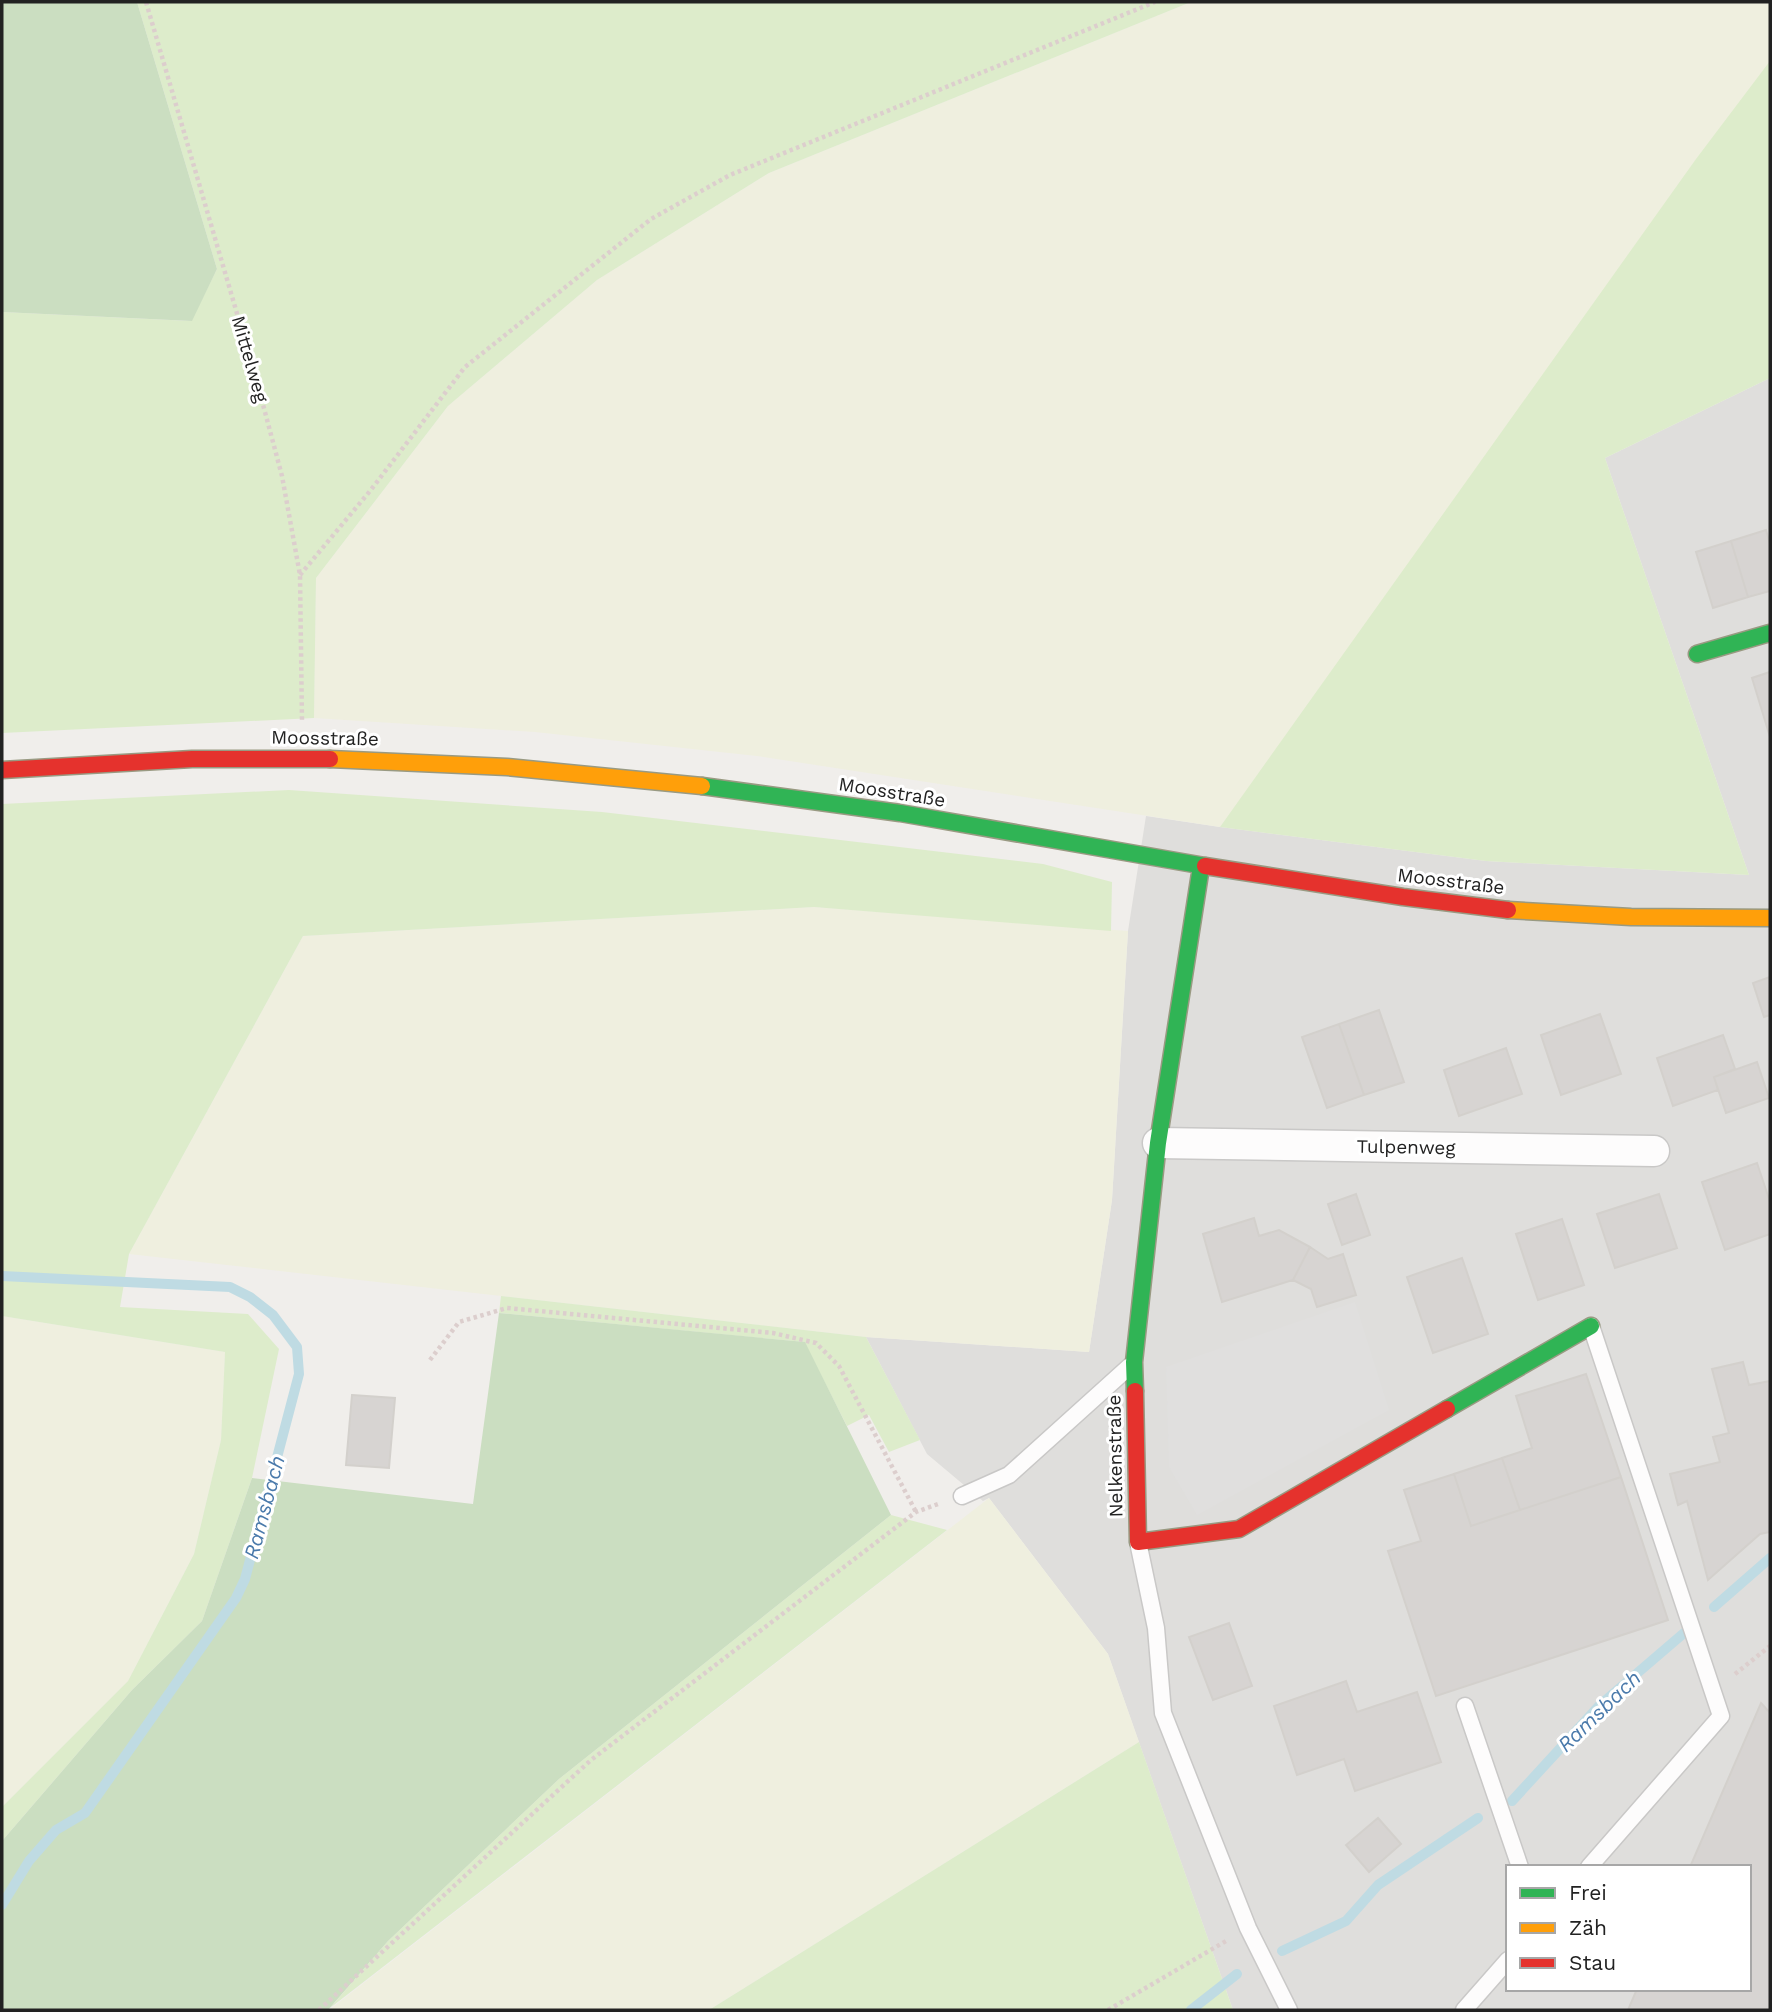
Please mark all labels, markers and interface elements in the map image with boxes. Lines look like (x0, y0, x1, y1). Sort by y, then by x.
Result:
street label: Mittelweg (227, 313, 274, 406)
street label: Moosstraße (271, 726, 379, 750)
street label: Moosstraße (837, 772, 947, 812)
street label: Moosstraße (1396, 863, 1506, 899)
street label: Tulpenweg (1356, 1135, 1457, 1159)
street label: Nelkenstraße (1102, 1394, 1128, 1518)
water label: Ramsbach (238, 1453, 290, 1561)
water label: Ramsbach (1552, 1665, 1646, 1757)
legend (1506, 1865, 1751, 1991)
text: Frei (1569, 1880, 1607, 1905)
text: Zäh (1569, 1915, 1607, 1940)
text: Stau (1569, 1950, 1616, 1975)

